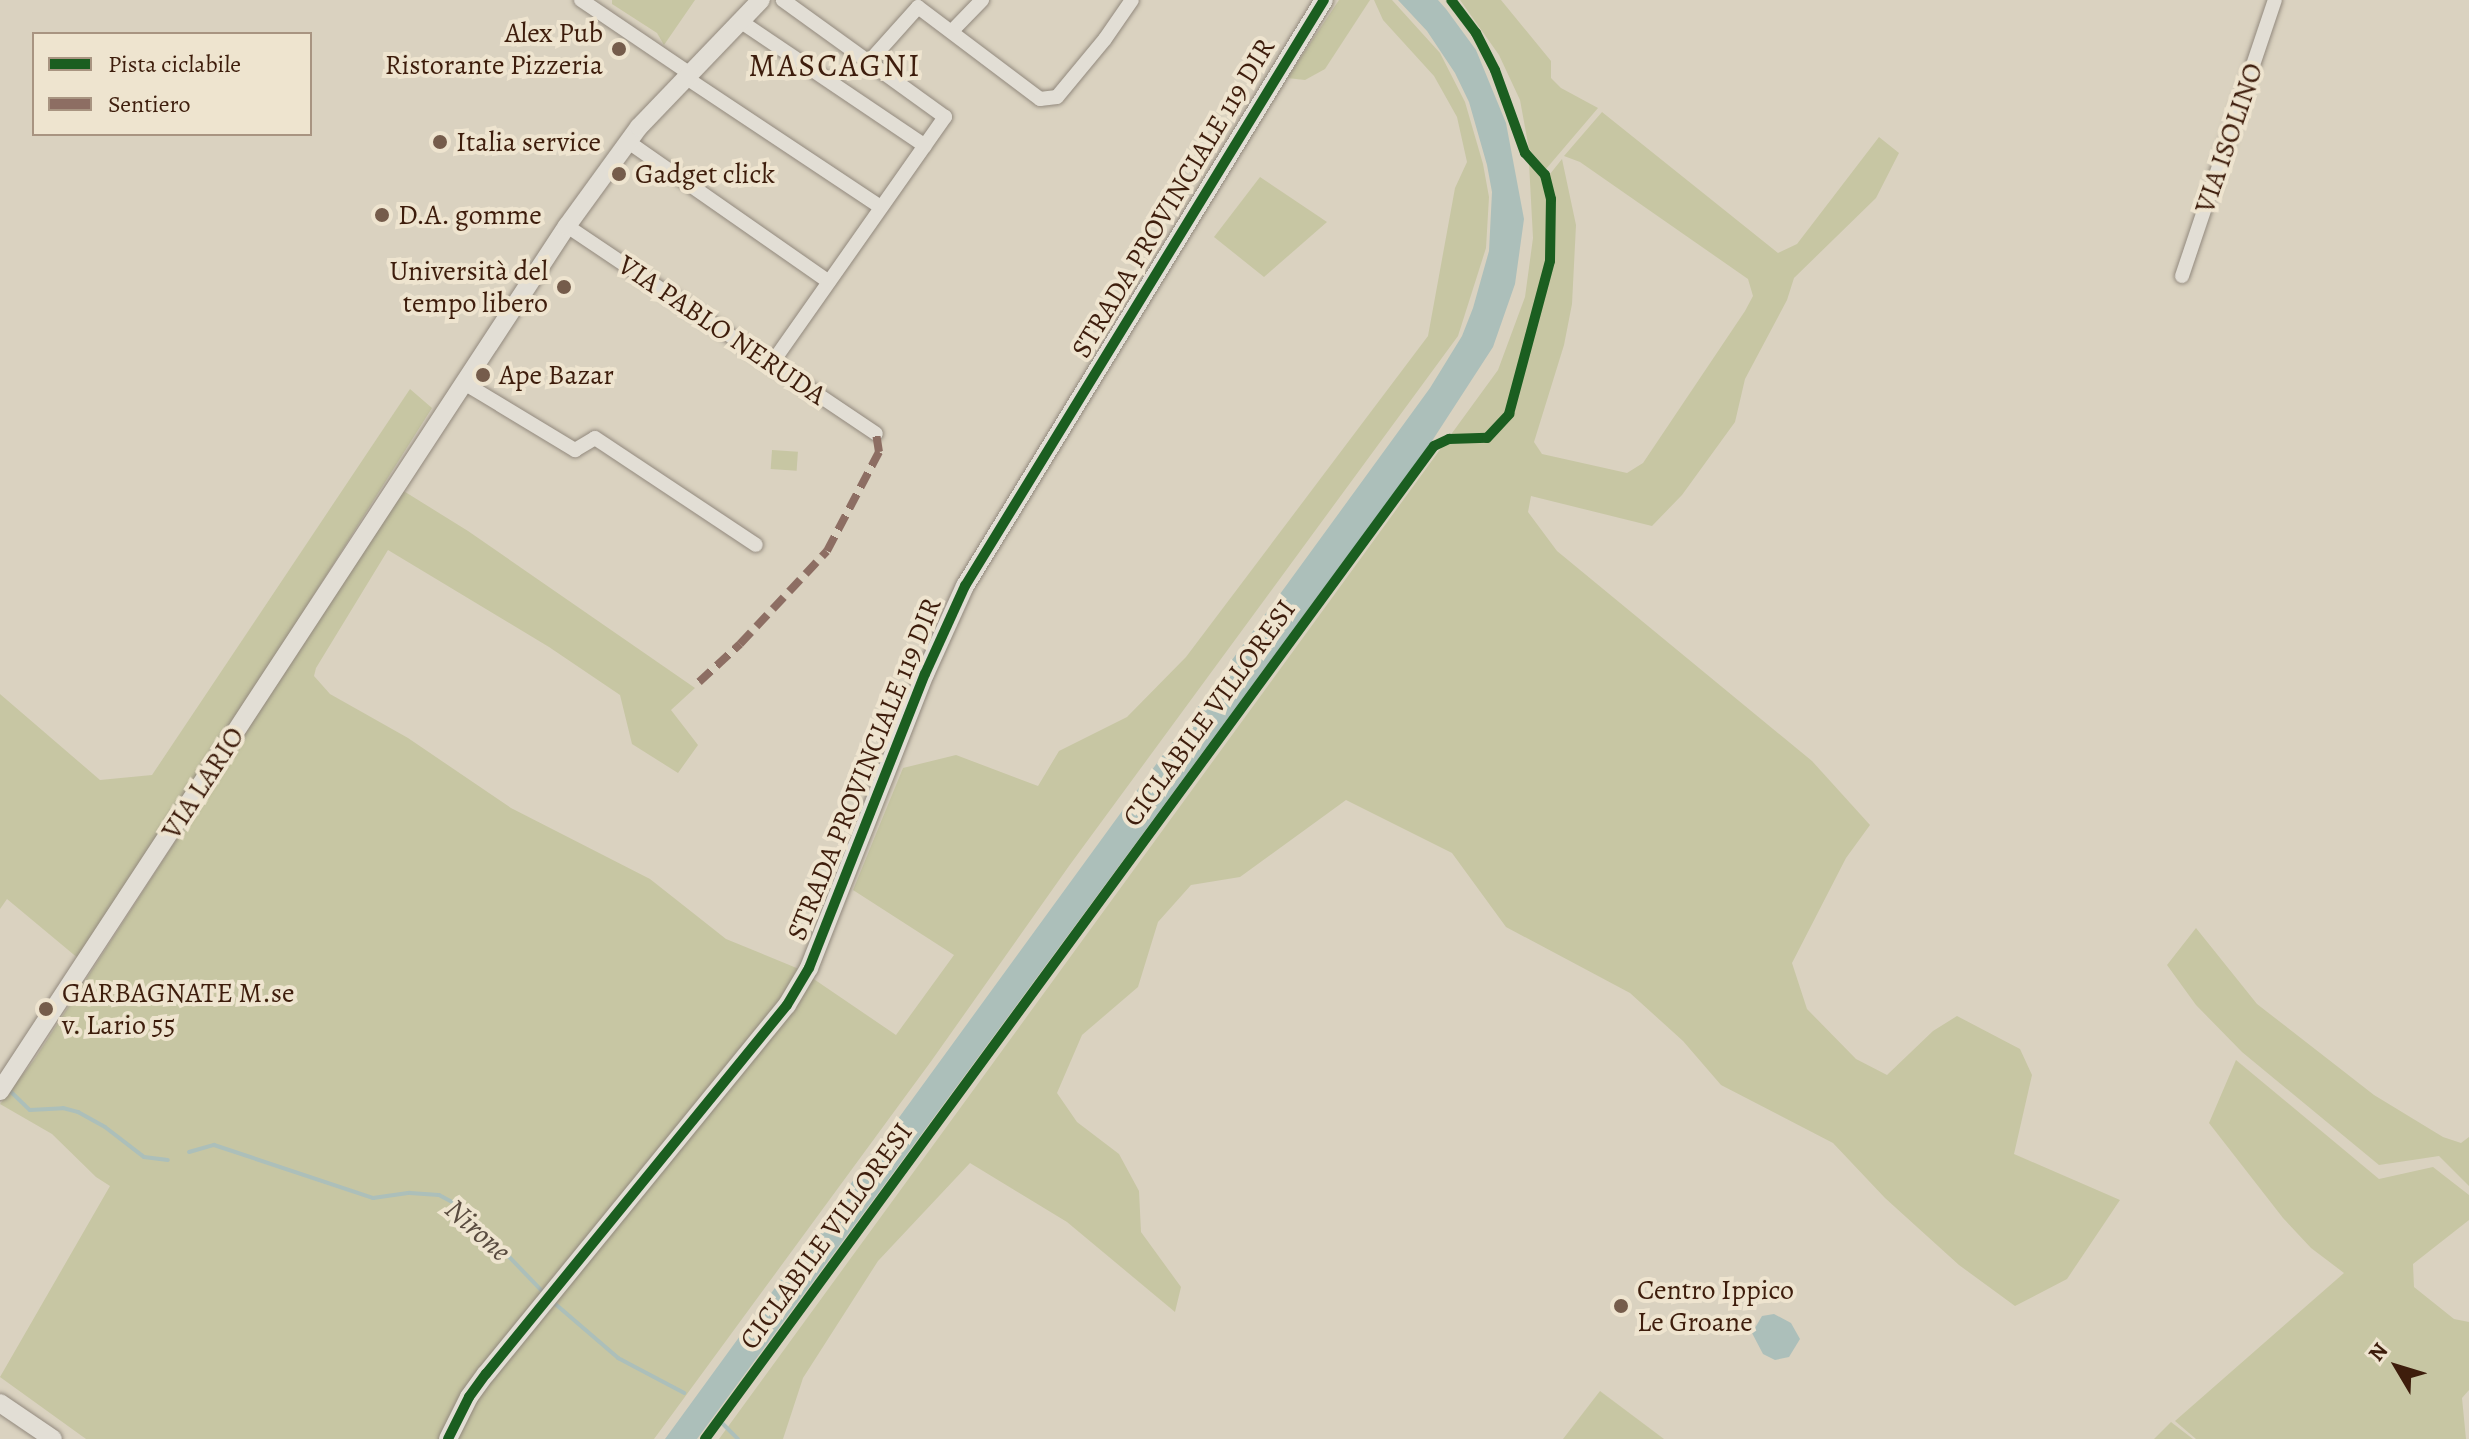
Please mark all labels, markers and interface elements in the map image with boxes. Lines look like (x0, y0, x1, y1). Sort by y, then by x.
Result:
place label: Alex Pub Ristorante Pizzeria (385, 16, 603, 82)
legend (32, 32, 312, 136)
street label: STRADA PROVINCIALE 119 DIR (1064, 32, 1282, 364)
marker: Alex Pub Ristorante Pizzeria (610, 40, 628, 58)
district label: MASCAGNI (748, 46, 922, 84)
text: Pista ciclabile (108, 48, 241, 80)
street label: VIA ISOLINO (2188, 59, 2270, 217)
text: Sentiero (108, 88, 191, 120)
place label: Italia service (456, 125, 601, 159)
marker: Italia service (431, 133, 449, 151)
place label: Gadget click (635, 157, 775, 191)
marker: Gadget click (610, 165, 628, 183)
place label: D.A. gomme (398, 198, 542, 232)
marker: D.A. gomme (373, 206, 391, 224)
street label: VIA PABLO NERUDA (612, 248, 832, 412)
place label: Università del tempo libero (390, 254, 548, 320)
marker: Università del tempo libero (555, 278, 573, 296)
place label: Ape Bazar (499, 358, 614, 392)
marker: Ape Bazar (474, 366, 492, 384)
street label: STRADA PROVINCIALE 119 DIR (780, 593, 948, 945)
street label: CICLABILE VILLORESI (1115, 593, 1303, 833)
street label: VIA LARIO (154, 721, 252, 845)
place label: GARBAGNATE M.se v. Lario 55 (62, 976, 295, 1042)
marker: GARBAGNATE M.se v. Lario 55 (37, 1000, 55, 1018)
street label: CICLABILE VILLORESI (732, 1116, 920, 1356)
water label: Nirone (438, 1191, 518, 1269)
place label: Centro Ippico Le Groane (1637, 1273, 1794, 1339)
marker: Centro Ippico Le Groane (1612, 1297, 1630, 1315)
north arrow (2357, 1327, 2437, 1407)
text: N (2361, 1337, 2395, 1368)

